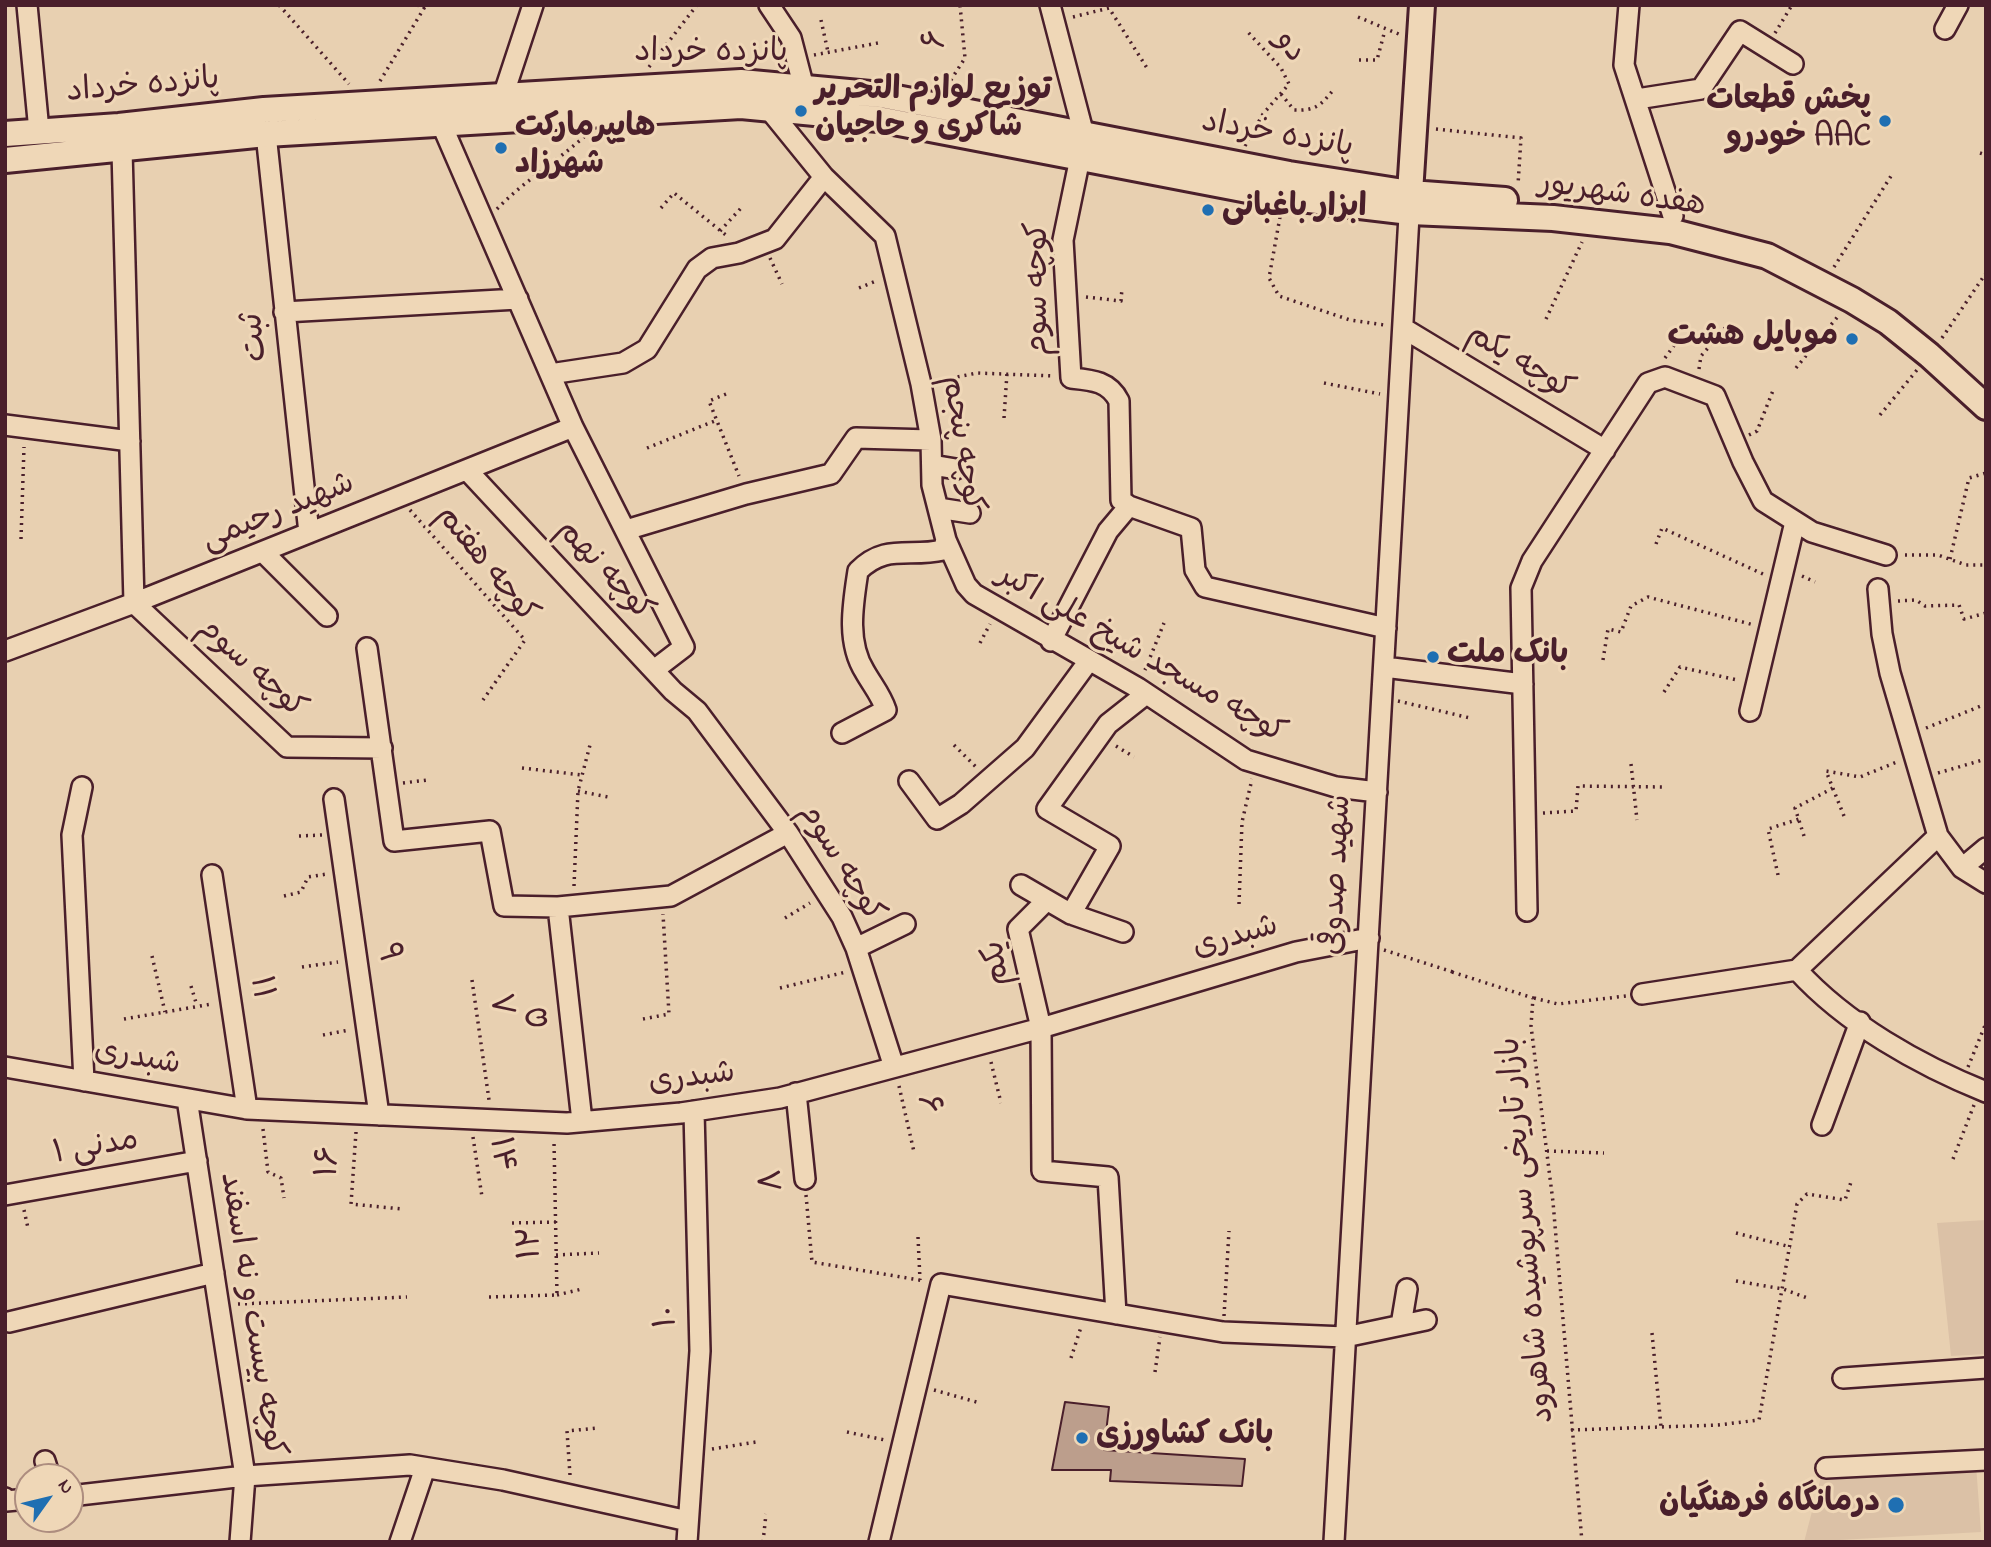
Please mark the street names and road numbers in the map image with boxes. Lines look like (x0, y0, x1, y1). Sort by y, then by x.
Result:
street label: دو (1264, 24, 1312, 72)
street label: ۶ (919, 29, 957, 49)
street label: پانزده خرداد (634, 36, 788, 74)
street label: پانزده خرداد (65, 62, 221, 114)
street label: پانزده خرداد (1198, 105, 1356, 169)
street label: هفده شهریور (1536, 166, 1708, 228)
street label: کوچه سوم (1022, 222, 1060, 356)
street label: ثبت (235, 311, 279, 363)
street label: کوچه یکم (1458, 317, 1580, 411)
street label: کوچه پنجم (930, 373, 990, 515)
street label: شهید رحیمی (197, 466, 361, 562)
street label: کوچه هفتم (425, 499, 545, 633)
street label: کوچه نهم (546, 513, 660, 631)
street label: کوچه مسجد شیخ علی اکبر (988, 557, 1292, 755)
street label: کوچه سوم (187, 611, 313, 729)
street label: شهید صدوقی (1316, 794, 1362, 956)
street label: کوچه سوم (787, 797, 891, 931)
street label: شبدری (1189, 909, 1283, 969)
street label: یکم (977, 938, 1021, 988)
street label: ۹ (366, 940, 406, 966)
street label: ۱۱ (238, 974, 280, 1002)
street label: ۷ (477, 991, 519, 1019)
street label: ۵ (521, 1004, 561, 1030)
street label: شبدری (91, 1034, 183, 1086)
street label: بازار تاریخی سرپوشیده شاهرود (1493, 1035, 1565, 1425)
street label: شبدری (646, 1056, 738, 1104)
street label: ۶ (905, 1091, 947, 1119)
street label: مدنی ۱ (50, 1123, 142, 1175)
street label: ۱۴ (478, 1135, 520, 1175)
street label: ۱۶ (311, 1145, 351, 1179)
street label: ۸ (755, 1167, 795, 1193)
street label: کوچه بیست و نه اسفند (209, 1170, 291, 1460)
street label: ۱۲ (514, 1226, 552, 1260)
street label: ۱۰ (650, 1306, 688, 1328)

